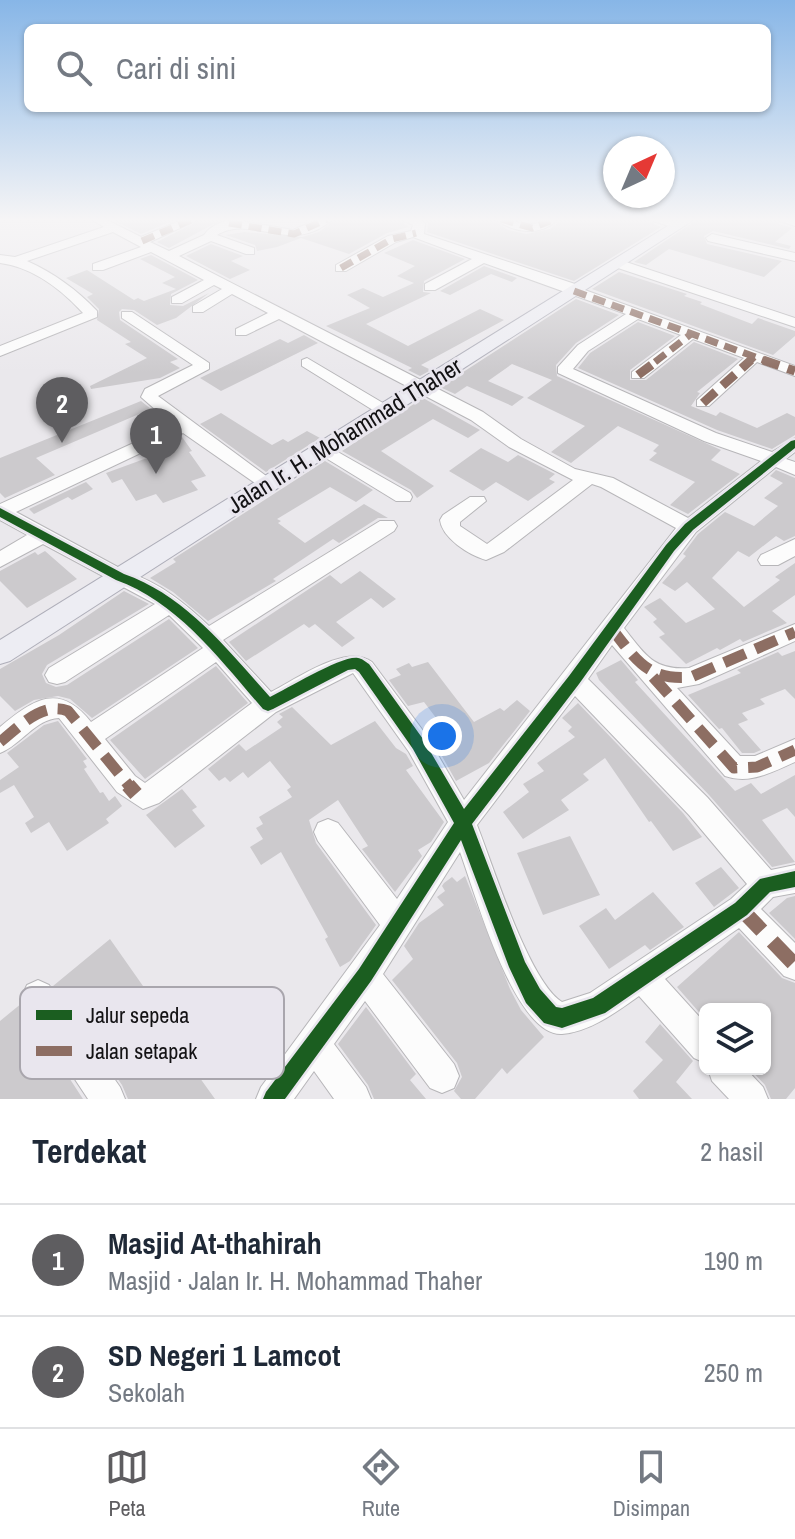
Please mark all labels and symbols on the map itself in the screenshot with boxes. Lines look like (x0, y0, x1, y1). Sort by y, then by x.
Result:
north arrow (603, 136, 675, 208)
street label: Jalan Ir. H. Mohammad Thaher (221, 349, 468, 520)
pin: 2 (36, 377, 88, 443)
pin: 1 (130, 408, 182, 474)
your location (422, 716, 462, 756)
legend (20, 987, 284, 1079)
text: Jalur sepeda (86, 1000, 189, 1030)
text: Jalan setapak (86, 1036, 198, 1066)

